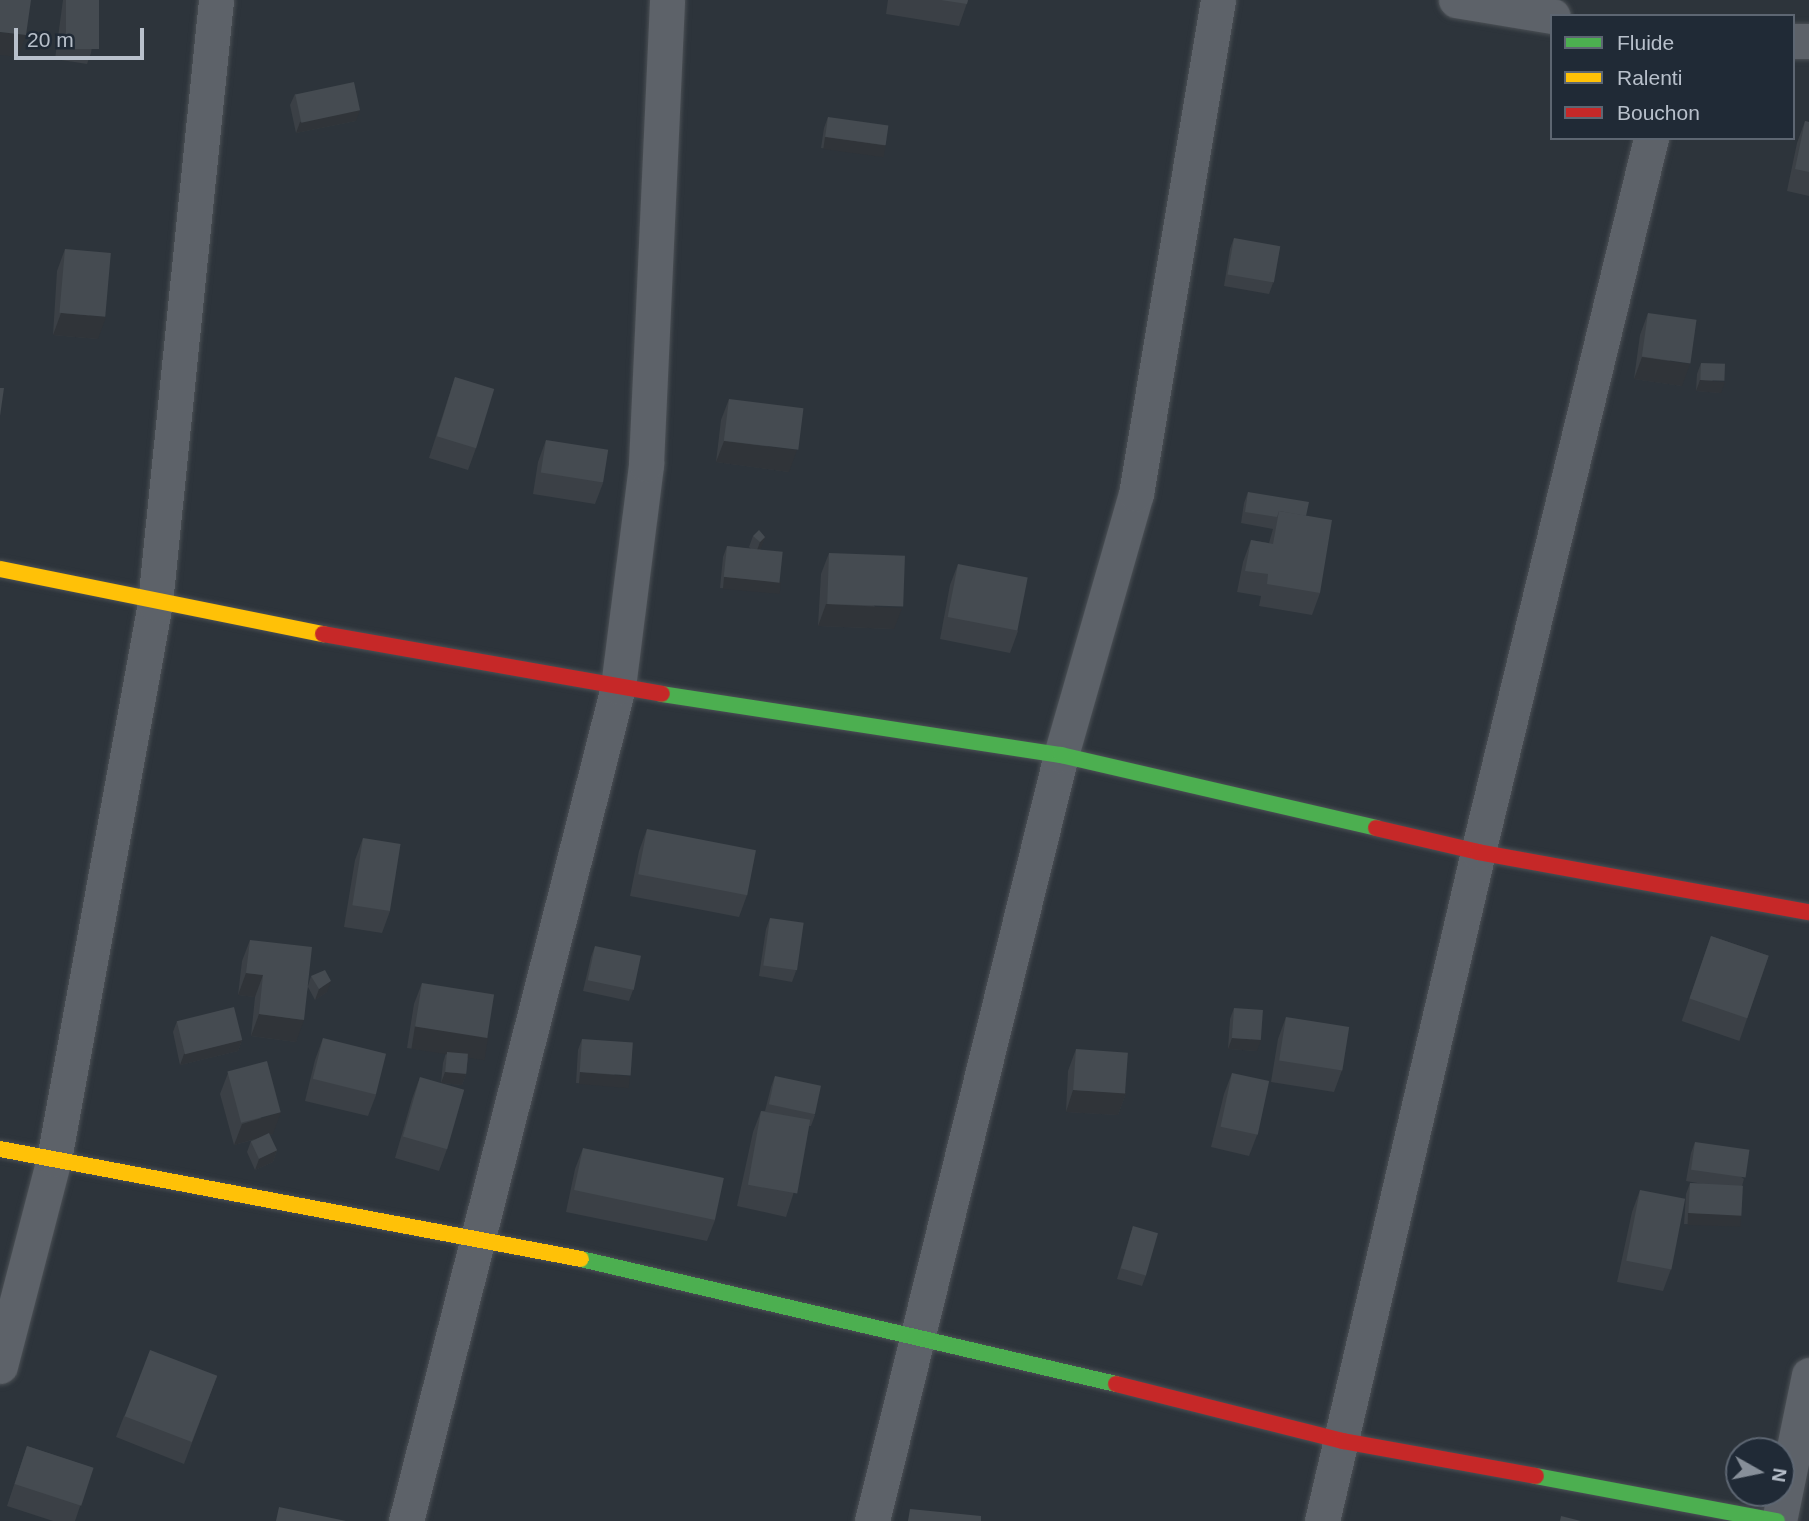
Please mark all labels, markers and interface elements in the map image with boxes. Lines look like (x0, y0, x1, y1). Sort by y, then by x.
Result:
scale bar (18, 14, 147, 58)
legend (1550, 14, 1795, 140)
text: 20 m (27, 28, 74, 51)
text: Fluide (1617, 31, 1674, 54)
text: Ralenti (1617, 66, 1682, 89)
text: Bouchon (1617, 101, 1700, 124)
north arrow (1725, 1437, 1795, 1507)
text: N (1768, 1467, 1791, 1483)

